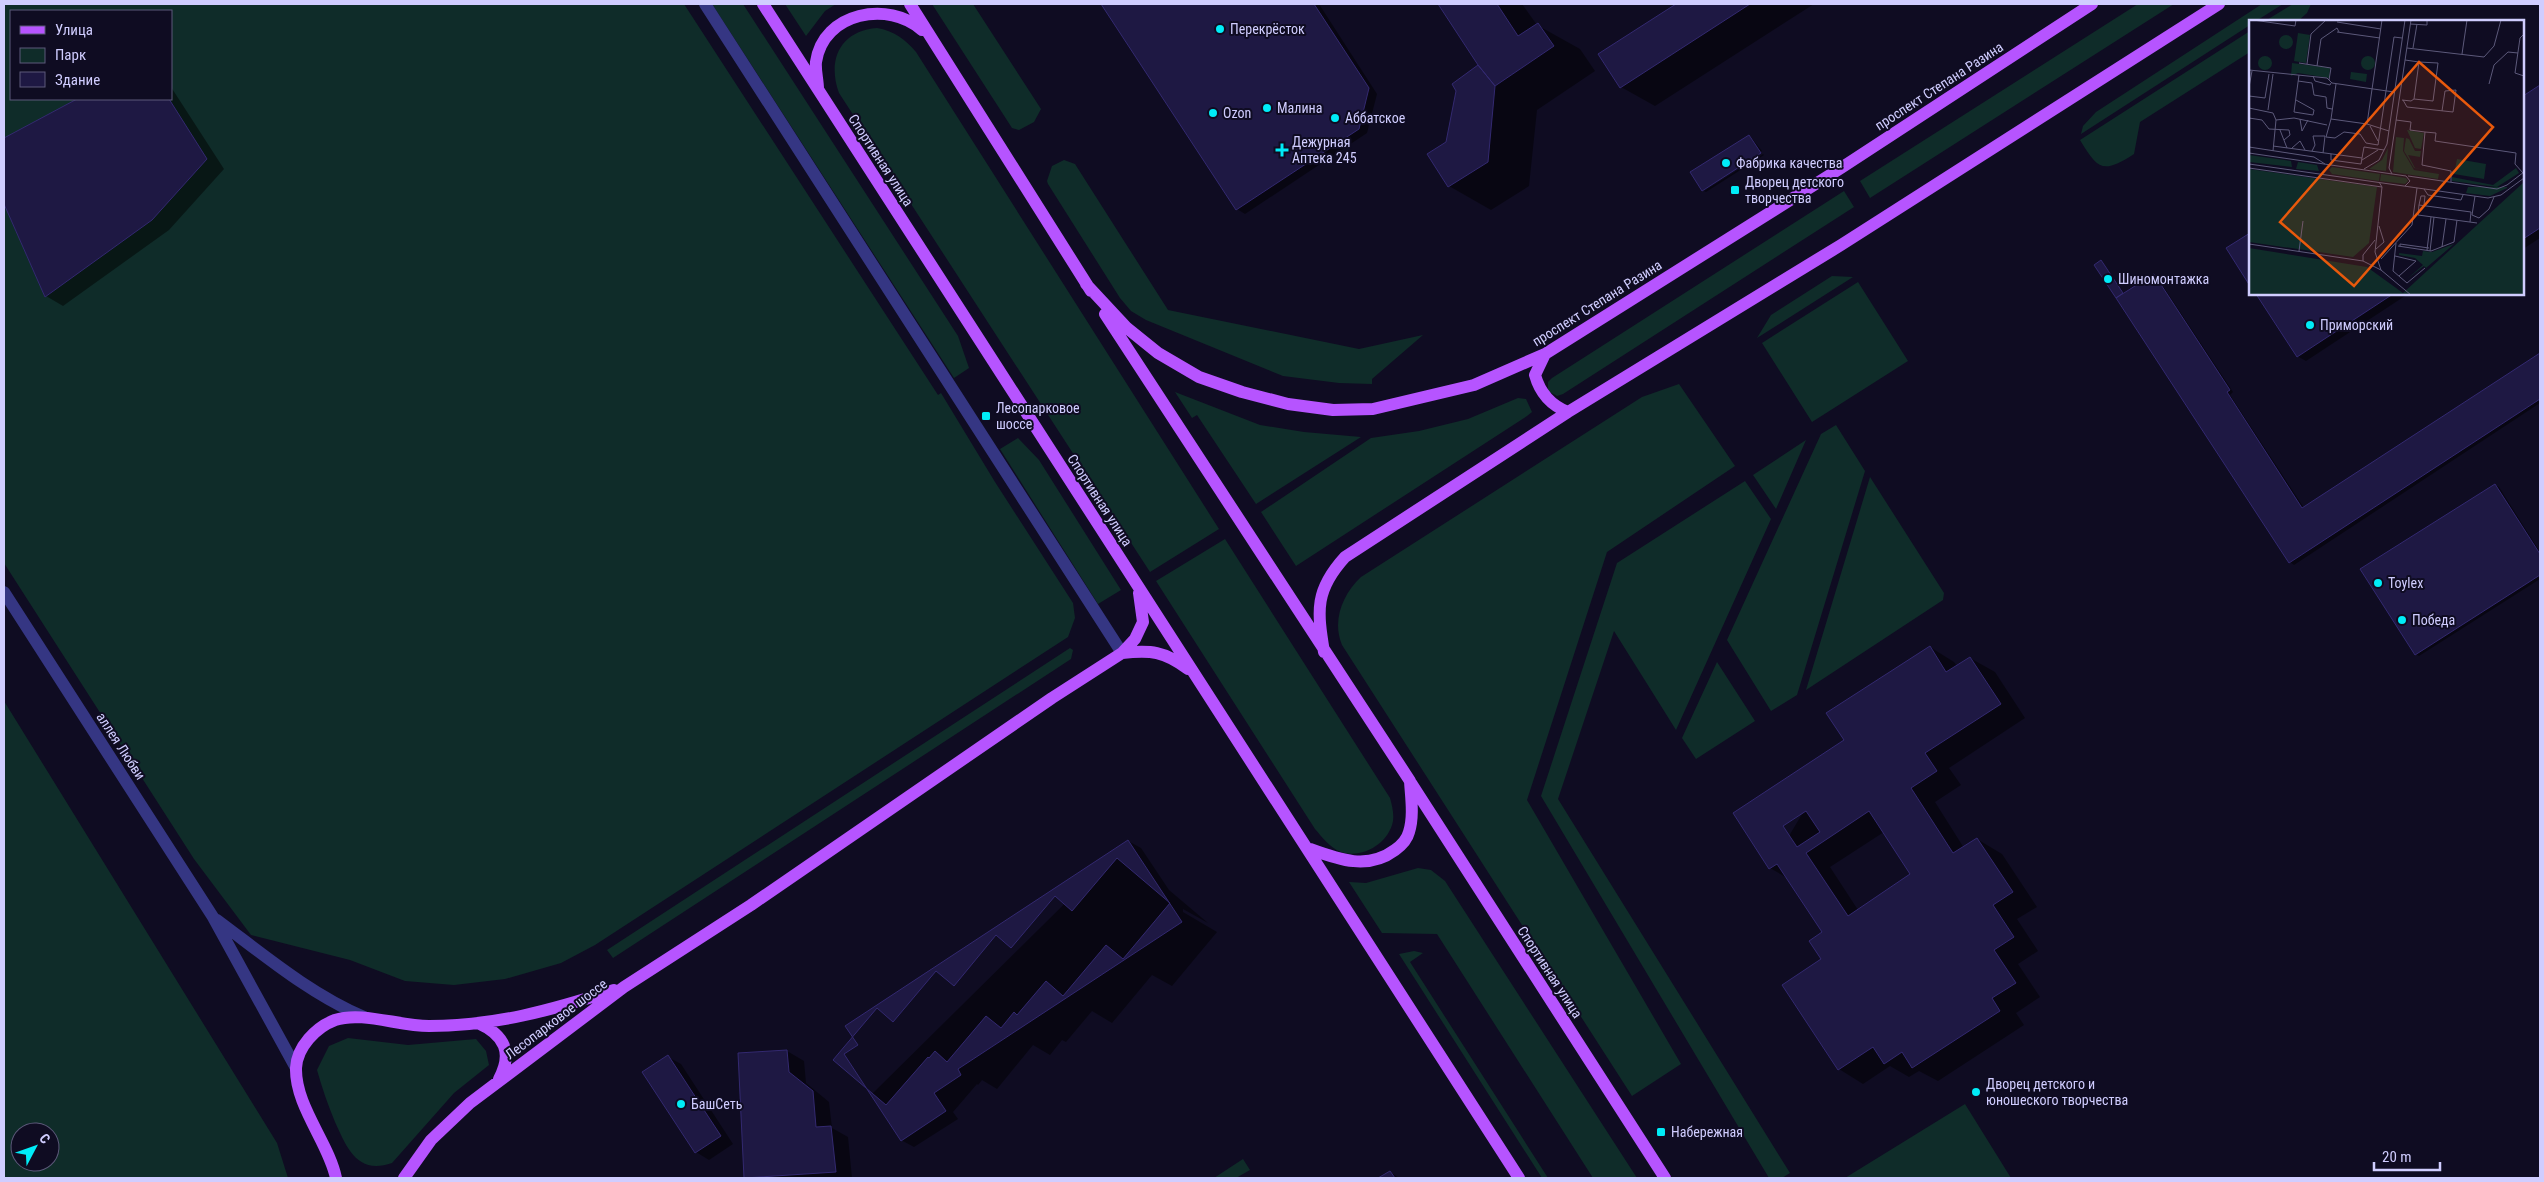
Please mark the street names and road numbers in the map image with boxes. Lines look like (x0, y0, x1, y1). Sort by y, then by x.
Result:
street label: проспект Степана Разина (1872, 39, 2006, 133)
street label: Спортивная улица (845, 111, 917, 209)
street label: проспект Степана Разина (1529, 257, 1665, 349)
street label: Спортивная улица (1064, 451, 1136, 549)
street label: аллея Любви (93, 709, 149, 783)
street label: Спортивная улица (1514, 923, 1586, 1021)
street label: Лесопарковое шоссе (502, 975, 610, 1062)

